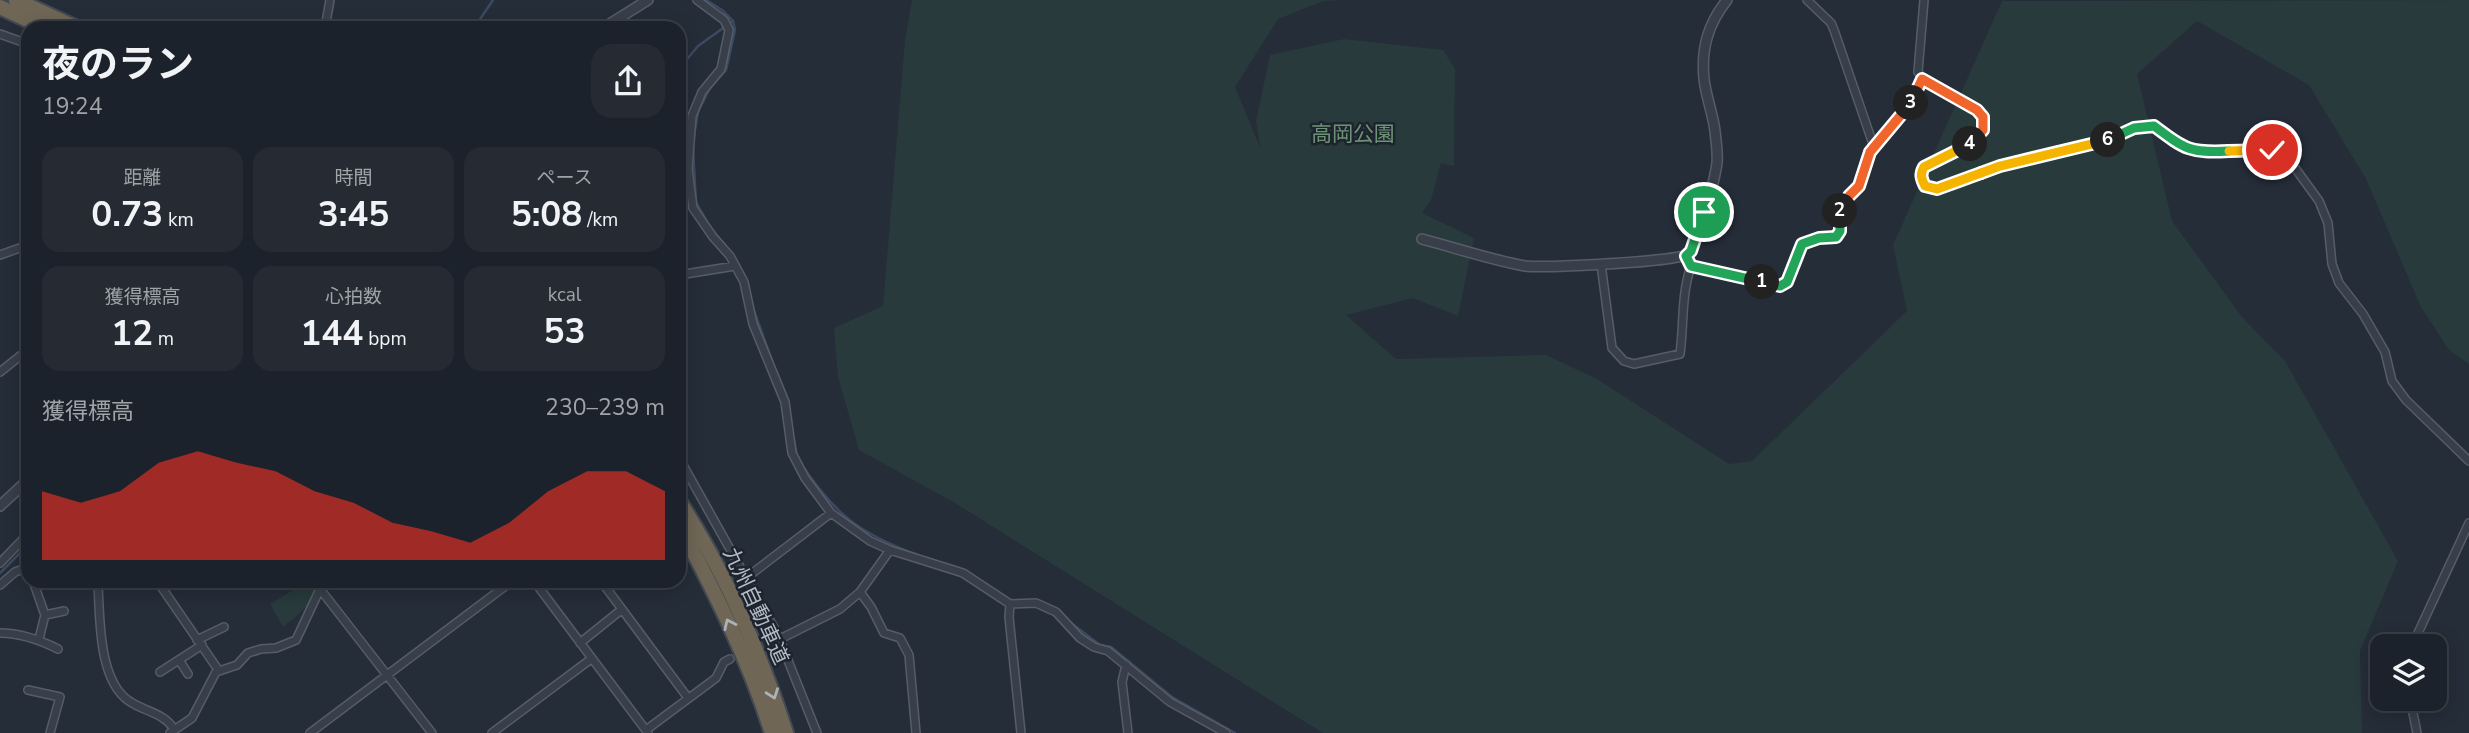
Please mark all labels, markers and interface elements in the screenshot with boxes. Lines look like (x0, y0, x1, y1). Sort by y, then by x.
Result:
text: 夜のラン (42, 39, 194, 90)
button: share (591, 44, 665, 118)
pin: 3 (1894, 86, 1928, 120)
text: 3 (1905, 89, 1916, 115)
text: 19:24 (42, 91, 102, 122)
park label: 高岡公園 (1311, 120, 1395, 148)
pin (2242, 120, 2302, 180)
pin: 6 (2090, 122, 2126, 158)
text: 6 (2102, 126, 2113, 152)
pin: 4 (1952, 127, 1988, 162)
text: 4 (1964, 130, 1975, 156)
icon: check (2253, 131, 2291, 169)
text: 距離 (123, 165, 162, 191)
text: 時間 (334, 165, 373, 191)
text: ペース (536, 165, 593, 191)
pin (1674, 182, 1734, 242)
text: 0.73 (91, 191, 163, 238)
text: 3:45 (318, 191, 389, 238)
text: 5:08 (511, 191, 582, 238)
icon: arrive (1685, 193, 1723, 231)
pin: 2 (1822, 194, 1857, 228)
text: 2 (1834, 197, 1845, 223)
text: km (163, 207, 194, 233)
text: /km (582, 207, 618, 233)
pin: 1 (1744, 264, 1780, 300)
text: 1 (1756, 268, 1767, 294)
text: kcal (548, 282, 581, 308)
text: 獲得標高 (104, 284, 181, 310)
text: 心拍数 (325, 284, 382, 310)
text: 53 (543, 308, 586, 355)
text: 12 (111, 310, 153, 357)
text: 144 (300, 310, 363, 357)
text: m (153, 326, 174, 352)
text: bpm (363, 326, 407, 352)
text: 230–239 m (545, 392, 665, 423)
text: 獲得標高 (42, 396, 134, 427)
street label: 九州自動車道 (717, 543, 795, 669)
one-way arrow (724, 619, 738, 631)
map controls (2370, 634, 2447, 711)
button: layers (2370, 634, 2447, 711)
one-way arrow (765, 687, 779, 699)

